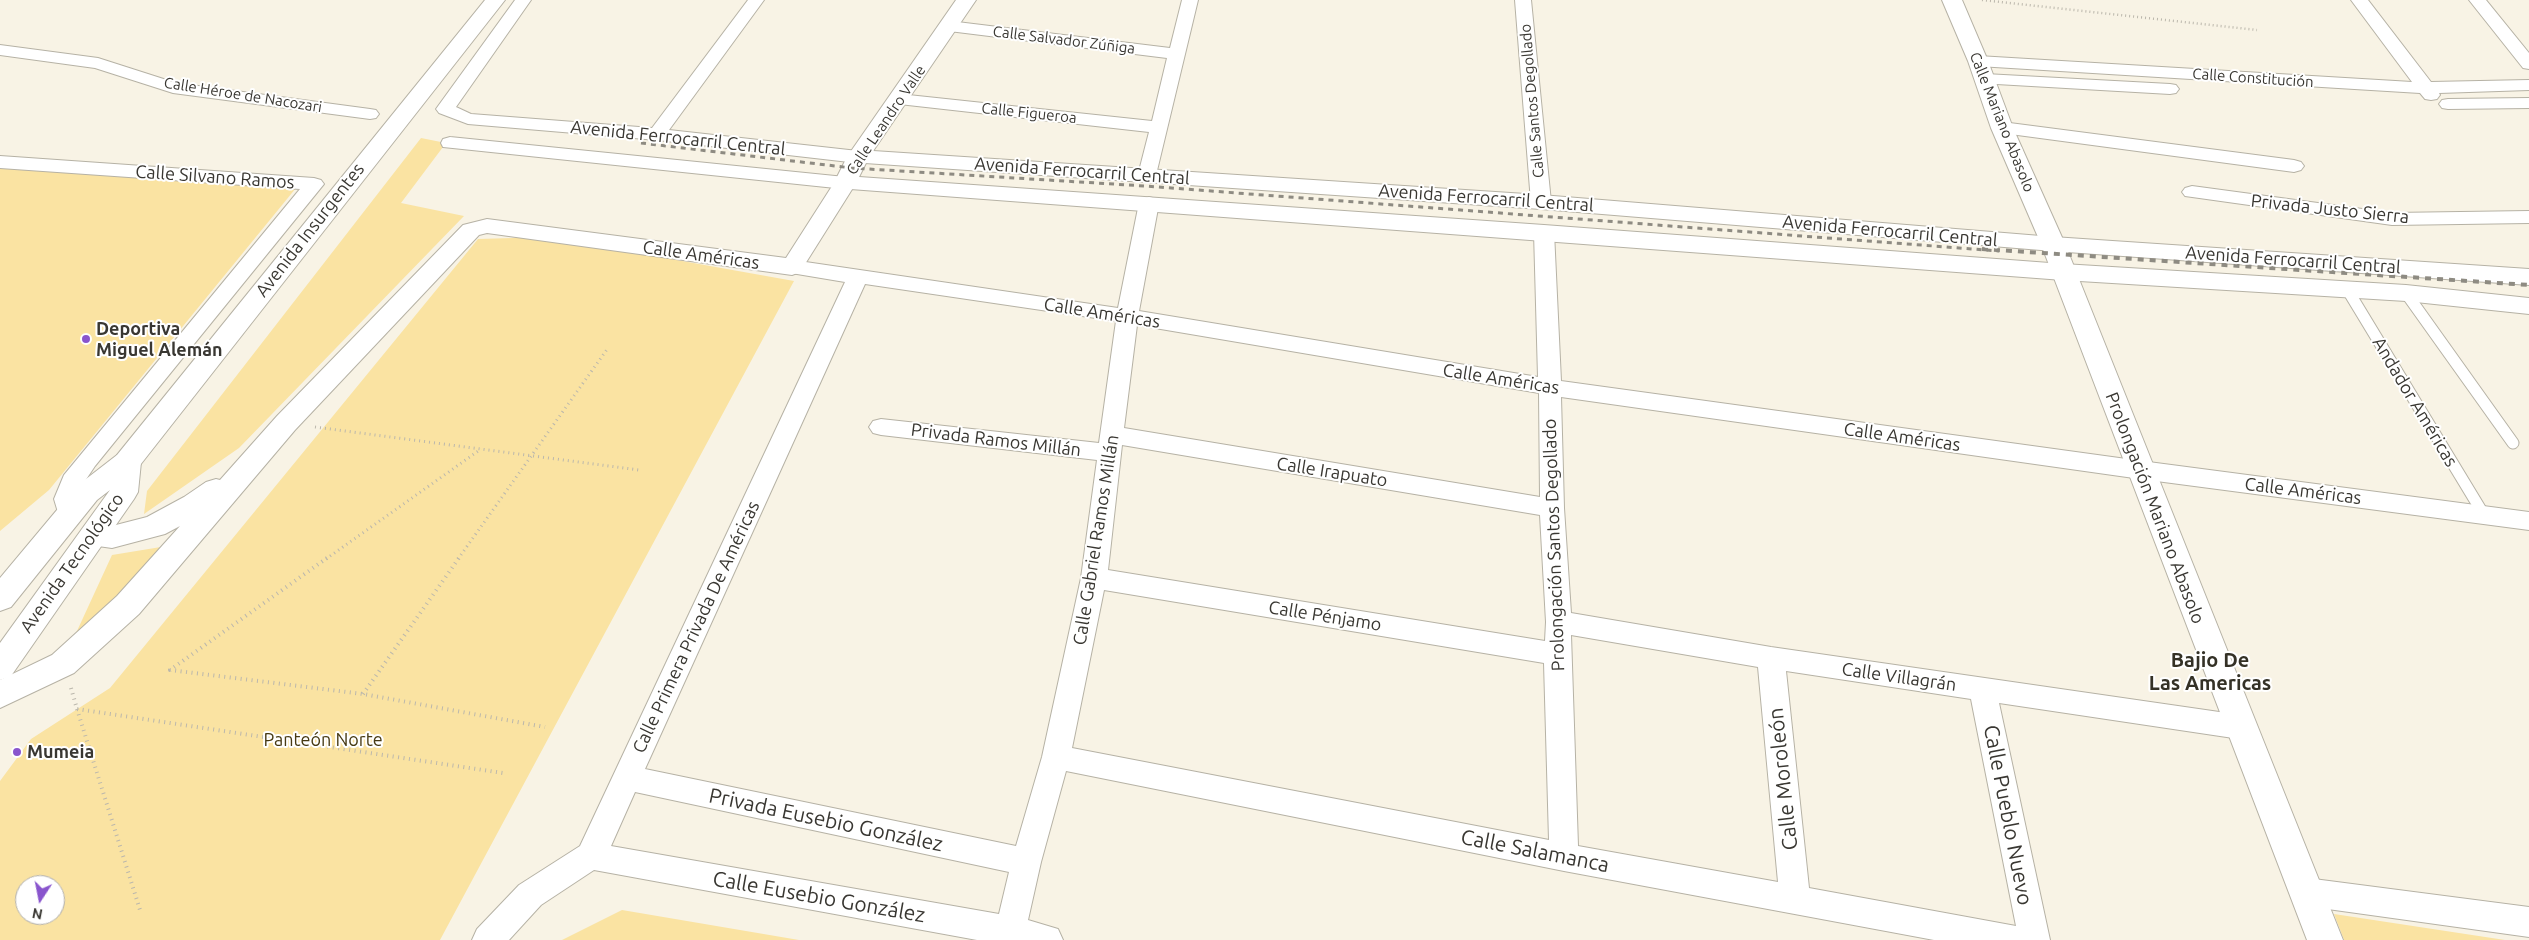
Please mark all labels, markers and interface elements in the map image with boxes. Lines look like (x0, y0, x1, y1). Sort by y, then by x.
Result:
street label: Calle Salvador Zúñiga (992, 22, 1136, 58)
street label: Calle Santos Degollado (1516, 23, 1548, 179)
street label: Calle Mariano Abasolo (1966, 49, 2038, 195)
street label: Calle Leandro Valle (843, 62, 929, 178)
street label: Calle Constitución (2192, 65, 2314, 91)
street label: Calle Héroe de Nacozari (163, 74, 323, 116)
street label: Calle Figueroa (980, 99, 1078, 127)
street label: Avenida Ferrocarril Central (570, 116, 786, 160)
street label: Avenida Ferrocarril Central (974, 153, 1190, 189)
street label: Avenida Insurgentes (251, 159, 369, 301)
street label: Calle Silvano Ramos (135, 161, 295, 193)
street label: Avenida Ferrocarril Central (1378, 180, 1594, 216)
street label: Privada Justo Sierra (2250, 190, 2410, 228)
street label: Avenida Ferrocarril Central (1782, 211, 1998, 251)
street label: Calle Américas (641, 236, 761, 274)
street label: Avenida Ferrocarril Central (2185, 242, 2401, 278)
street label: Calle Américas (1042, 293, 1162, 333)
place label: Deportiva Miguel Alemán (96, 318, 223, 360)
marker: Deportiva Miguel Alemán (80, 333, 92, 345)
street label: Andador Américas (2368, 333, 2462, 471)
street label: Calle Américas (1441, 359, 1561, 399)
street label: Prolongación Mariano Abasolo (2101, 389, 2209, 627)
street label: Prolongación Santos Degollado (1539, 418, 1569, 672)
street label: Calle Américas (1842, 418, 1962, 456)
street label: Privada Ramos Millán (910, 419, 1082, 461)
street label: Calle Gabriel Ramos Millán (1069, 433, 1123, 647)
street label: Calle Irapuato (1275, 453, 1389, 491)
street label: Calle Américas (2243, 473, 2363, 509)
street label: Avenida Tecnológico (16, 489, 128, 637)
street label: Calle Primera Privada De Américas (628, 497, 764, 757)
street label: Calle Pénjamo (1267, 596, 1383, 636)
district label: Bajio De Las Americas (2149, 648, 2271, 695)
street label: Calle Villagrán (1840, 658, 1958, 696)
street label: Calle Moroleón (1763, 706, 1803, 852)
street label: Calle Pueblo Nuevo (1978, 723, 2038, 907)
park label: Panteón Norte (263, 729, 383, 751)
place label: Mumeia (27, 741, 94, 763)
marker: Mumeia (11, 746, 23, 758)
street label: Privada Eusebio González (707, 783, 945, 857)
street label: Calle Salamanca (1459, 824, 1611, 878)
street label: Calle Eusebio González (711, 866, 927, 928)
north arrow (15, 875, 65, 925)
text: N (31, 905, 44, 923)

